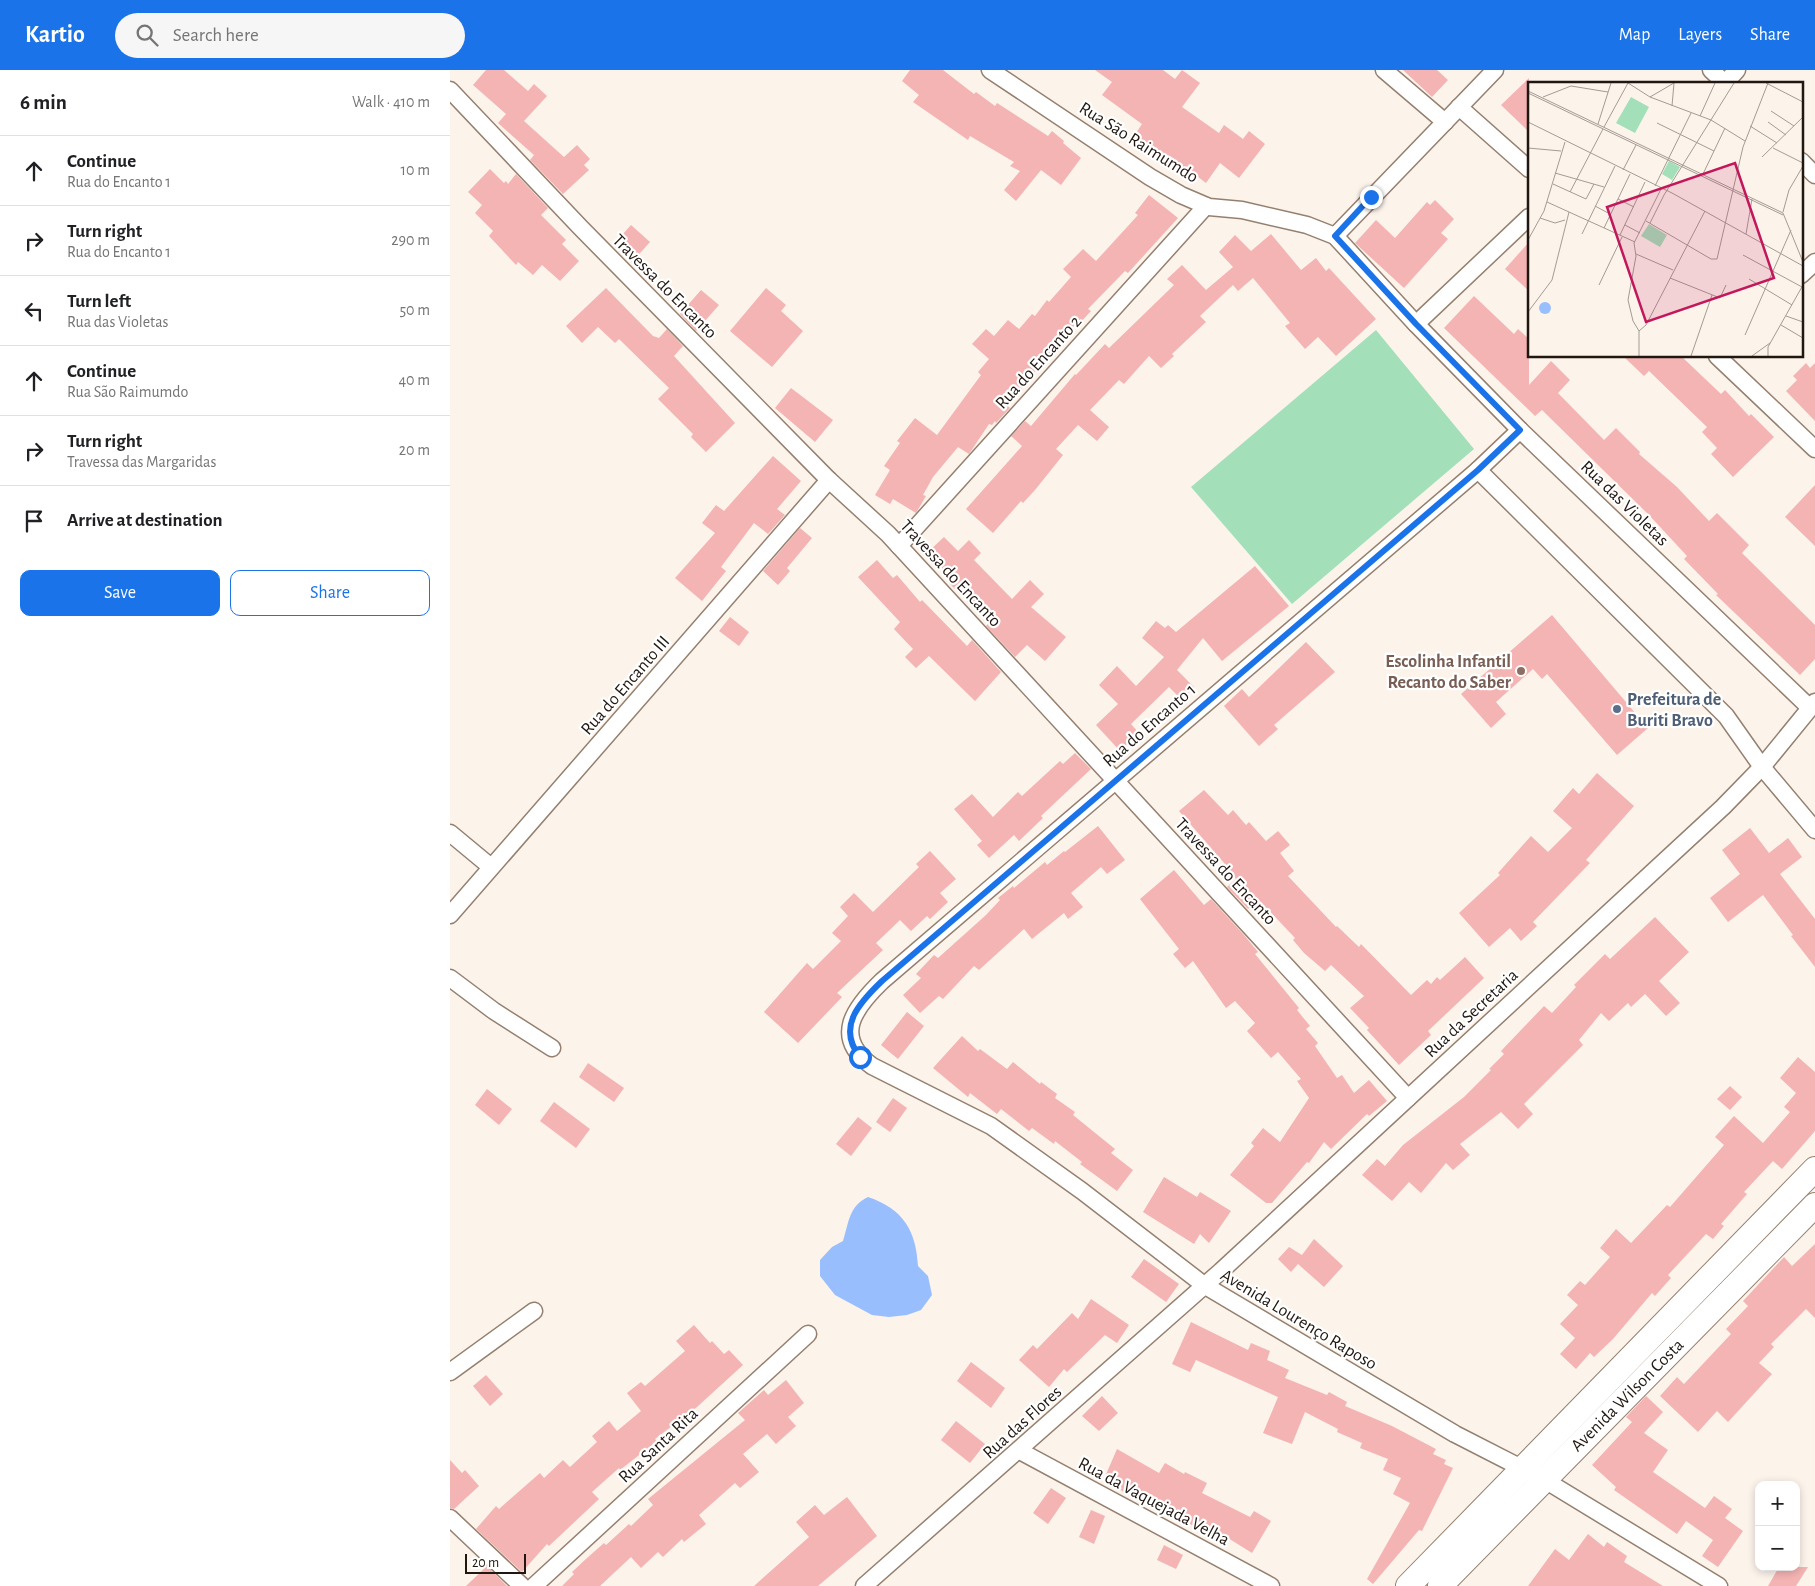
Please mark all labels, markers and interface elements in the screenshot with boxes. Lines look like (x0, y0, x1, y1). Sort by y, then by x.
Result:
search box (115, 13, 465, 58)
icon: search (133, 21, 161, 49)
text: Kartio (25, 23, 85, 47)
text: Search here (173, 26, 259, 45)
text: Map (1619, 26, 1650, 44)
text: Layers (1678, 26, 1722, 44)
text: Share (1750, 26, 1790, 44)
inset map (1528, 82, 1802, 358)
text: 6 min (20, 92, 67, 113)
text: Walk · 410 m (352, 94, 430, 110)
street label: Rua São Raimumdo (1076, 99, 1201, 187)
text: Continue (67, 152, 136, 171)
icon: ahead (20, 157, 48, 185)
text: 10 m (401, 162, 430, 178)
text: Rua do Encanto 1 (67, 174, 171, 190)
route end (1360, 186, 1383, 209)
text: Turn right (67, 222, 142, 241)
icon: right (20, 227, 48, 255)
street label: Travessa do Encanto (609, 231, 720, 342)
text: 290 m (391, 232, 430, 248)
text: Rua do Encanto 1 (67, 244, 171, 260)
text: Turn left (67, 292, 131, 311)
icon: left (20, 297, 48, 325)
text: 50 m (399, 302, 430, 318)
street label: Rua do Encanto 2 (992, 313, 1085, 413)
text: Rua das Violetas (67, 314, 169, 330)
text: Continue (67, 362, 136, 381)
icon: ahead (20, 367, 48, 395)
text: 40 m (398, 372, 430, 388)
text: Rua São Raimumdo (67, 384, 188, 400)
text: Turn right (67, 432, 142, 451)
icon: right (20, 437, 48, 465)
text: 20 m (399, 442, 430, 458)
text: Travessa das Margaridas (67, 454, 216, 470)
street label: Rua das Violetas (1577, 458, 1672, 550)
icon: arrive (20, 507, 48, 535)
text: Arrive at destination (67, 511, 223, 530)
street label: Travessa do Encanto (896, 517, 1004, 631)
button: Save (20, 570, 220, 616)
button: Share (230, 570, 430, 616)
street label: Rua do Encanto III (578, 633, 674, 739)
place label: Escolinha Infantil Recanto do Saber (1385, 653, 1512, 692)
marker: Escolinha Infantil Recanto do Saber (1515, 665, 1527, 677)
street label: Rua do Encanto 1 (1100, 681, 1200, 771)
place label: Prefeitura de Buriti Bravo (1627, 691, 1721, 730)
marker: Prefeitura de Buriti Bravo (1611, 703, 1623, 715)
street label: Travessa do Encanto (1171, 815, 1279, 929)
street label: Rua da Secretaria (1422, 966, 1522, 1061)
route start (849, 1046, 872, 1069)
street label: Avenida Lourenço Raposo (1217, 1266, 1380, 1374)
street label: Avenida Wilson Costa (1568, 1336, 1687, 1455)
street label: Rua das Flores (980, 1383, 1065, 1463)
street label: Rua Santa Rita (616, 1405, 702, 1487)
street label: Rua da Vaquejada Velha (1075, 1454, 1232, 1549)
map controls (1755, 1481, 1800, 1571)
button: + (1755, 1481, 1800, 1526)
button: − (1755, 1526, 1800, 1571)
scale bar (465, 1551, 526, 1574)
text: 20 m (472, 1556, 499, 1570)

